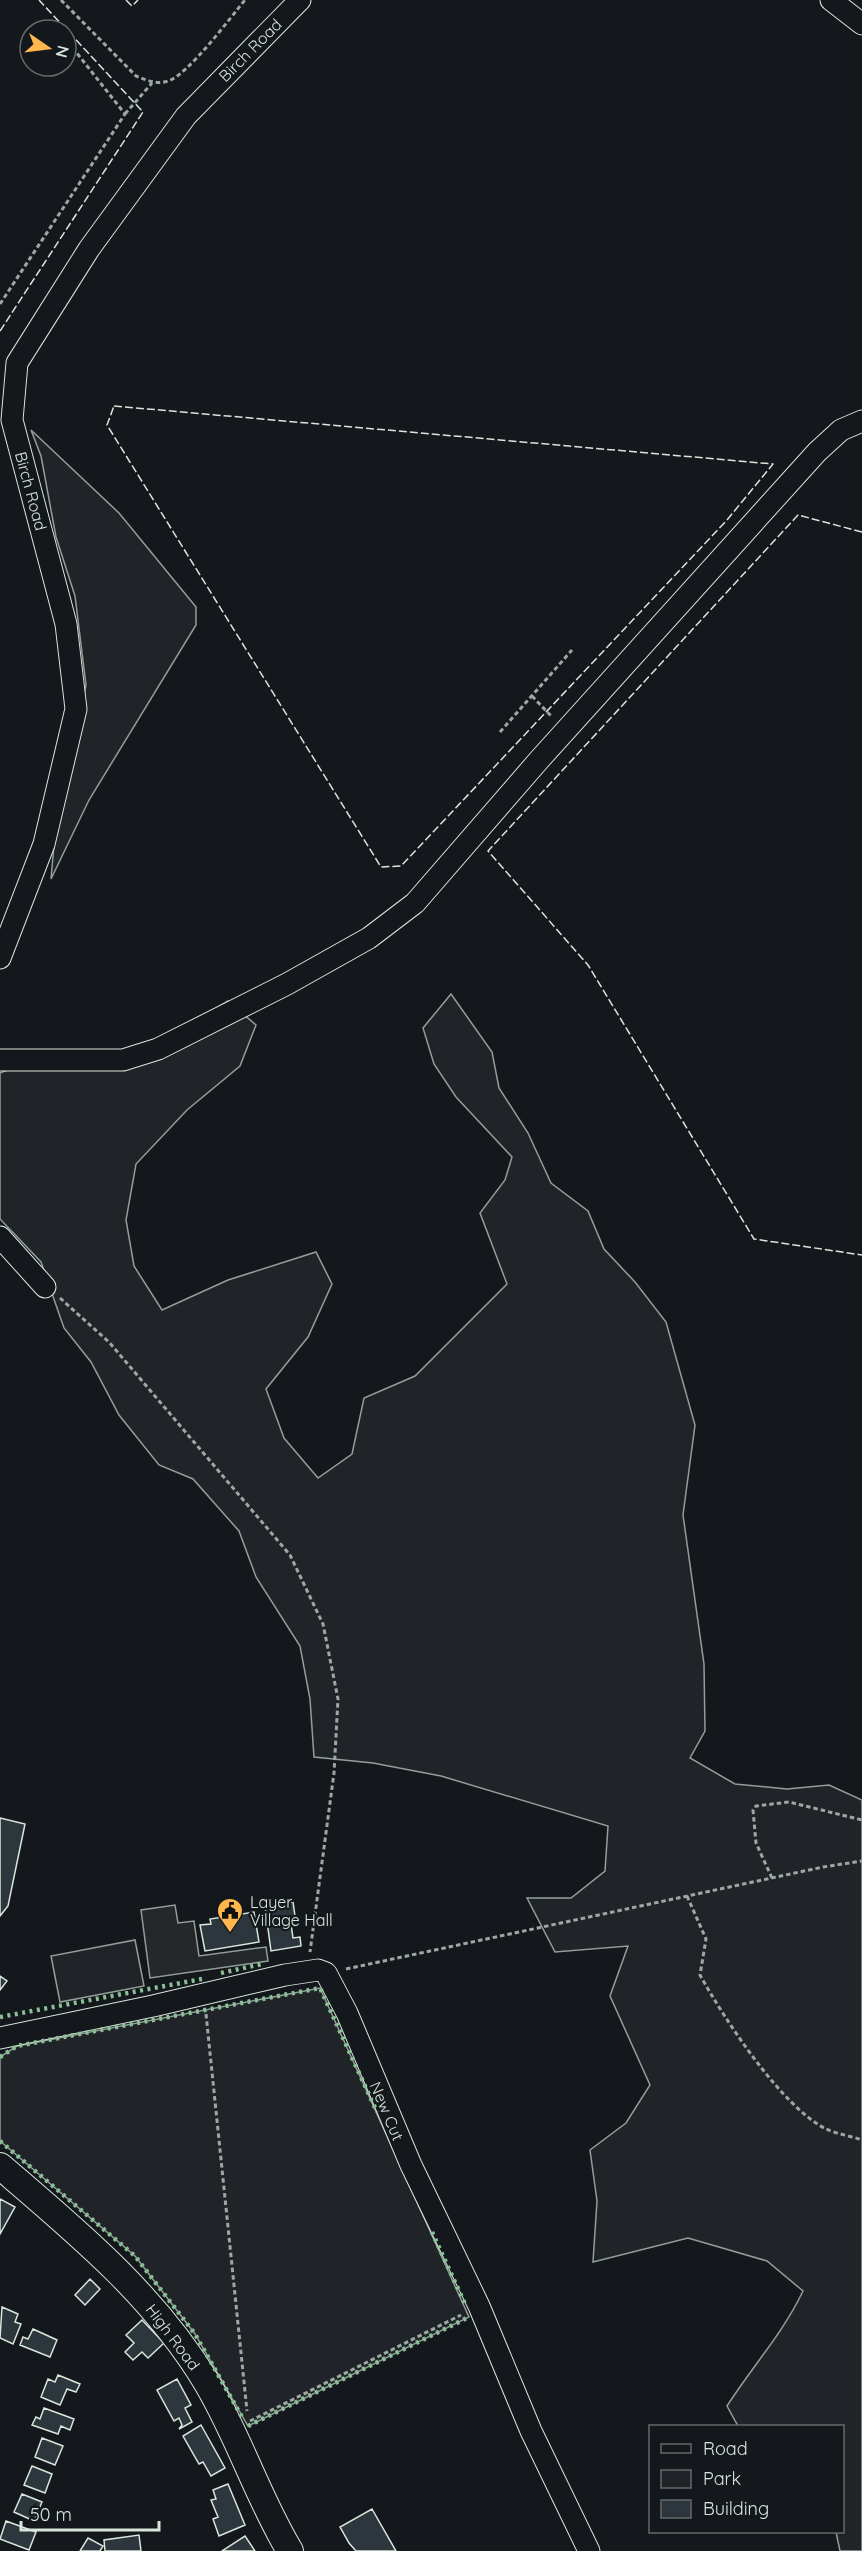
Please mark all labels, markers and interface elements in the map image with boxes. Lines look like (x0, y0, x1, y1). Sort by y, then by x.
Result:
street label: Birch Road (214, 14, 286, 86)
north arrow (18, 18, 78, 78)
text: N (51, 44, 74, 60)
street label: Birch Road (11, 449, 51, 533)
place label: Layer Village Hall (250, 1892, 333, 1930)
public building icon: Layer Village Hall (215, 1896, 245, 1934)
street label: New Cut (366, 2079, 408, 2143)
street label: High Road (142, 2300, 204, 2374)
legend (649, 2425, 844, 2533)
text: Road (703, 2437, 748, 2460)
text: Park (703, 2467, 741, 2490)
scale bar (21, 2494, 159, 2532)
text: Building (703, 2497, 769, 2520)
text: 50 m (30, 2503, 72, 2526)

